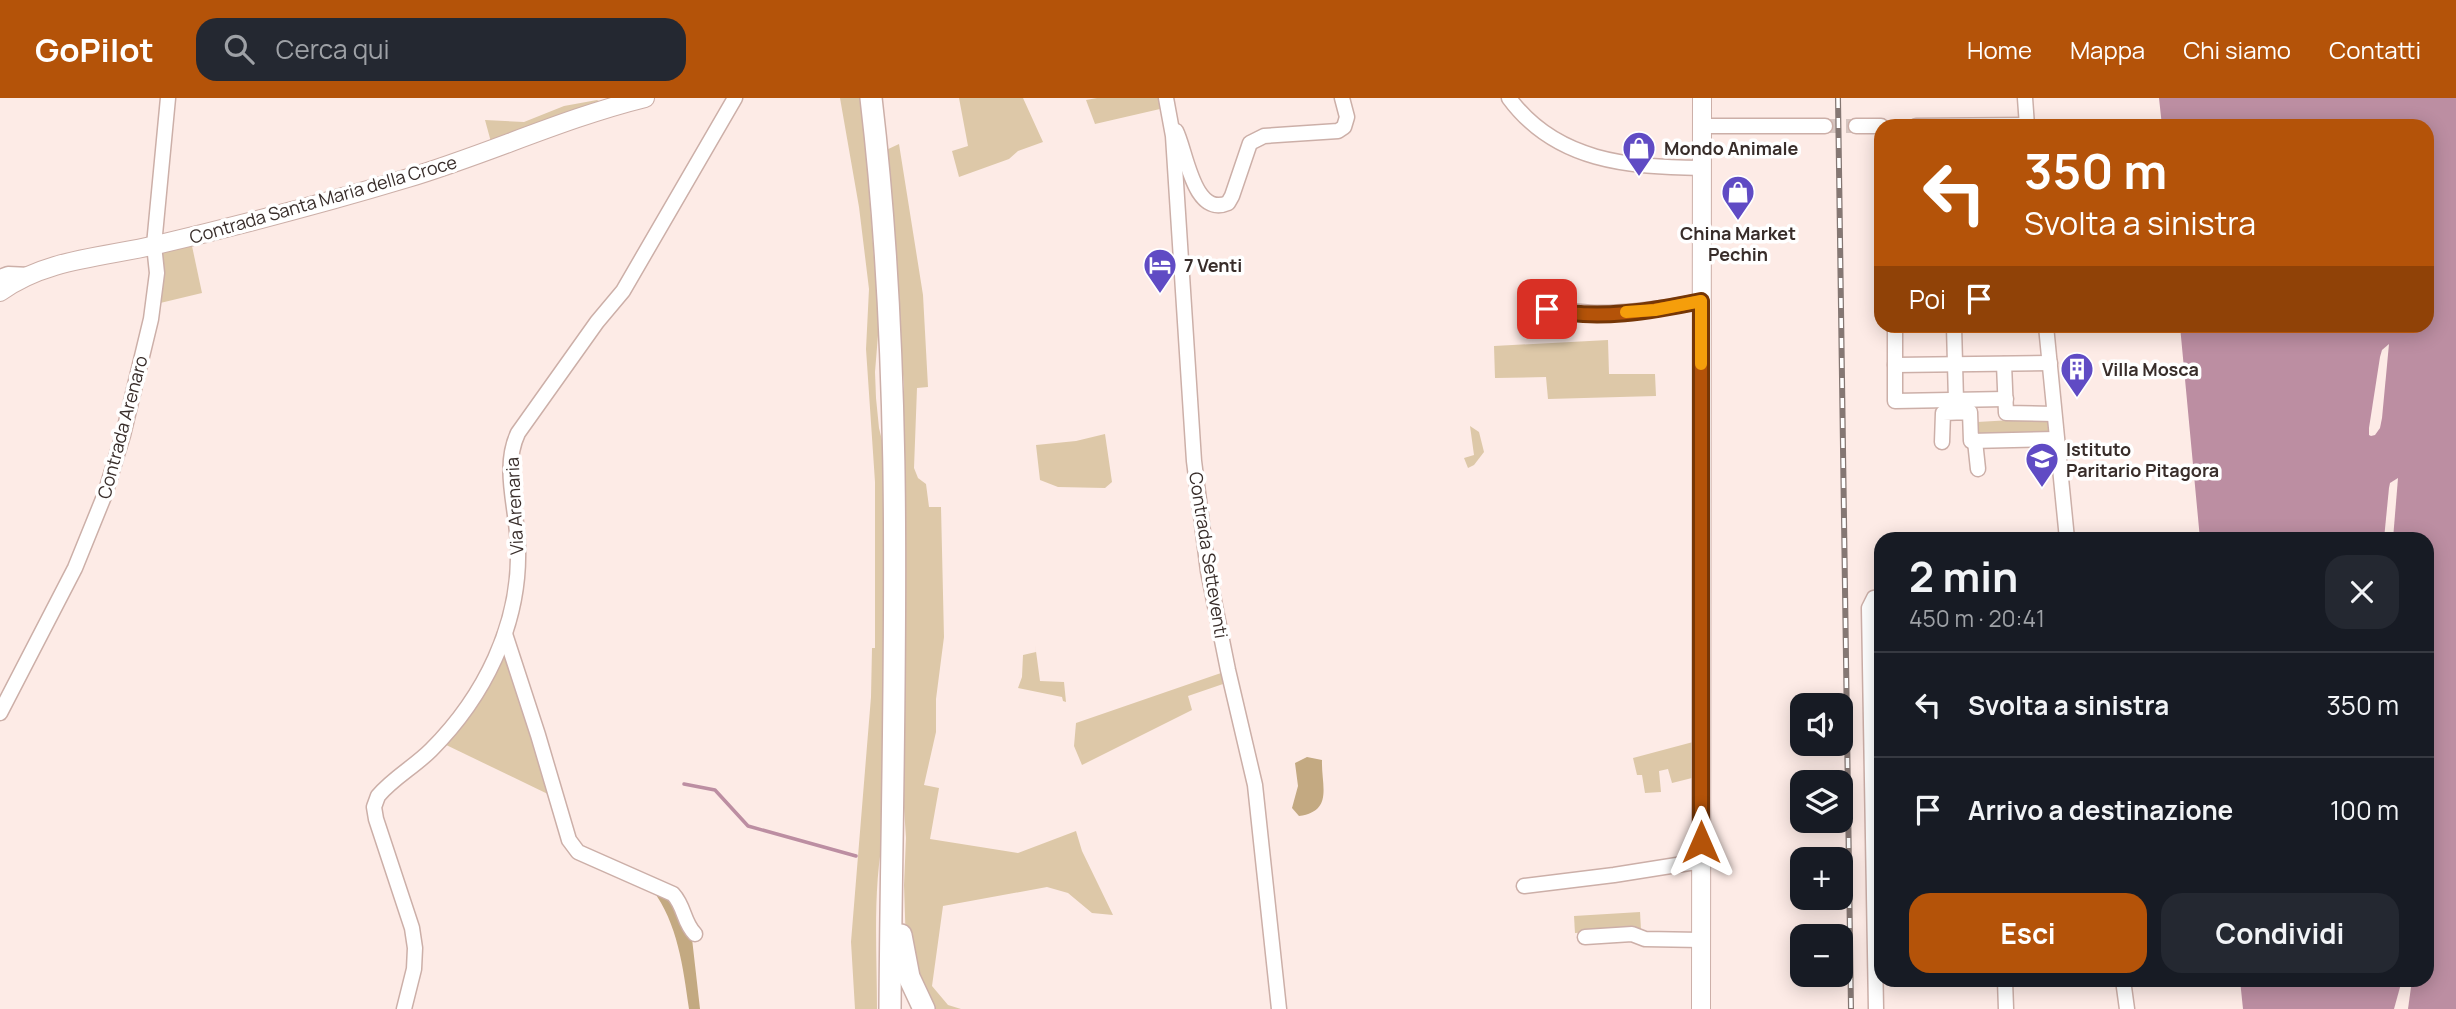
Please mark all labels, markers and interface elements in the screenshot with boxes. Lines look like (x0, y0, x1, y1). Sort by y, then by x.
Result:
search box (196, 18, 686, 81)
text: GoPilot (35, 27, 154, 72)
icon: search (220, 30, 258, 68)
text: Cerca qui (276, 31, 390, 67)
text: Home (1967, 33, 2032, 66)
text: Mappa (2070, 33, 2145, 66)
text: Chi siamo (2183, 33, 2291, 66)
text: Contatti (2329, 33, 2421, 66)
shop icon: Mondo Animale (1620, 129, 1658, 178)
place label: Mondo Animale (1664, 136, 1798, 160)
text: 350 m (2024, 137, 2167, 204)
icon: left (1909, 147, 2000, 238)
street label: Contrada Santa Maria della Croce (187, 149, 459, 249)
shop icon: China Market Pechin (1719, 173, 1757, 222)
text: Svolta a sinistra (2024, 201, 2256, 245)
place label: China Market Pechin (1680, 221, 1796, 266)
hotel icon: 7 Venti (1141, 246, 1179, 295)
place label: 7 Venti (1184, 253, 1242, 277)
pin (1517, 279, 1577, 339)
icon: arrive (1960, 280, 1998, 318)
text: Poi (1909, 281, 1946, 317)
icon: arrive (1528, 290, 1566, 328)
building icon: Villa Mosca (2058, 350, 2096, 399)
street label: Contrada Arenaro (91, 353, 153, 501)
place label: Villa Mosca (2102, 357, 2199, 381)
place label: Istituto Paritario Pitagora (2066, 437, 2219, 482)
school or university icon: Istituto Paritario Pitagora (2023, 440, 2061, 489)
street label: Via Arenaria (499, 457, 529, 555)
street label: Contrada Setteventi (1184, 470, 1234, 640)
text: 2 min (1909, 547, 2018, 605)
button: close (2325, 555, 2399, 629)
text: 450 m · 20:41 (1909, 602, 2045, 634)
icon: left (1909, 686, 1947, 724)
text: Svolta a sinistra (1968, 687, 2169, 723)
text: 350 m (2326, 687, 2399, 723)
map controls (1790, 693, 1853, 987)
button: sound (1790, 693, 1853, 756)
button: layers (1790, 770, 1853, 833)
icon: arrive (1909, 791, 1947, 829)
text: Arrivo a destinazione (1968, 792, 2233, 828)
text: 100 m (2330, 792, 2399, 828)
position arrow (1664, 805, 1738, 879)
button: + (1790, 847, 1853, 910)
button: Esci (1909, 893, 2147, 973)
button: Condividi (2161, 893, 2399, 973)
button: − (1790, 924, 1853, 987)

